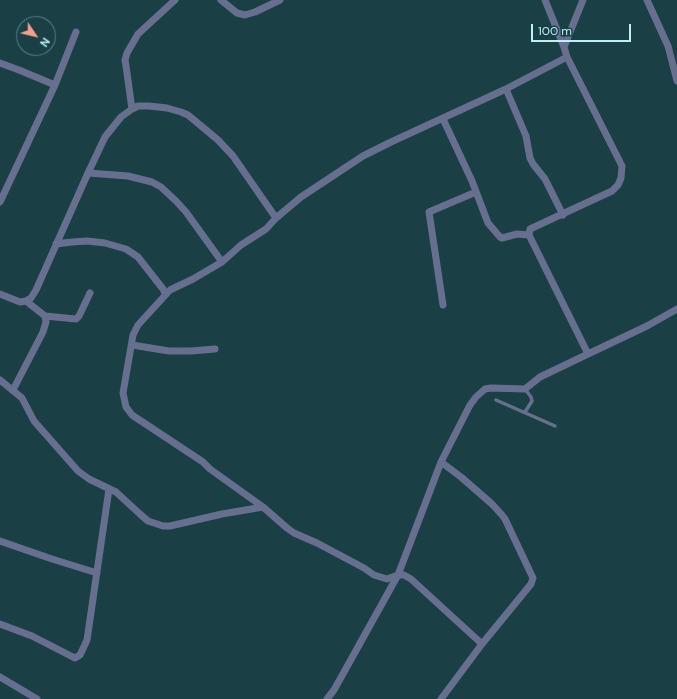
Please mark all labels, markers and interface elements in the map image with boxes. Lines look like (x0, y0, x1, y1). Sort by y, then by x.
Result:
north arrow (16, 16, 56, 56)
scale bar (533, 16, 633, 42)
text: 100 m (538, 23, 572, 39)
text: N (37, 35, 53, 50)

